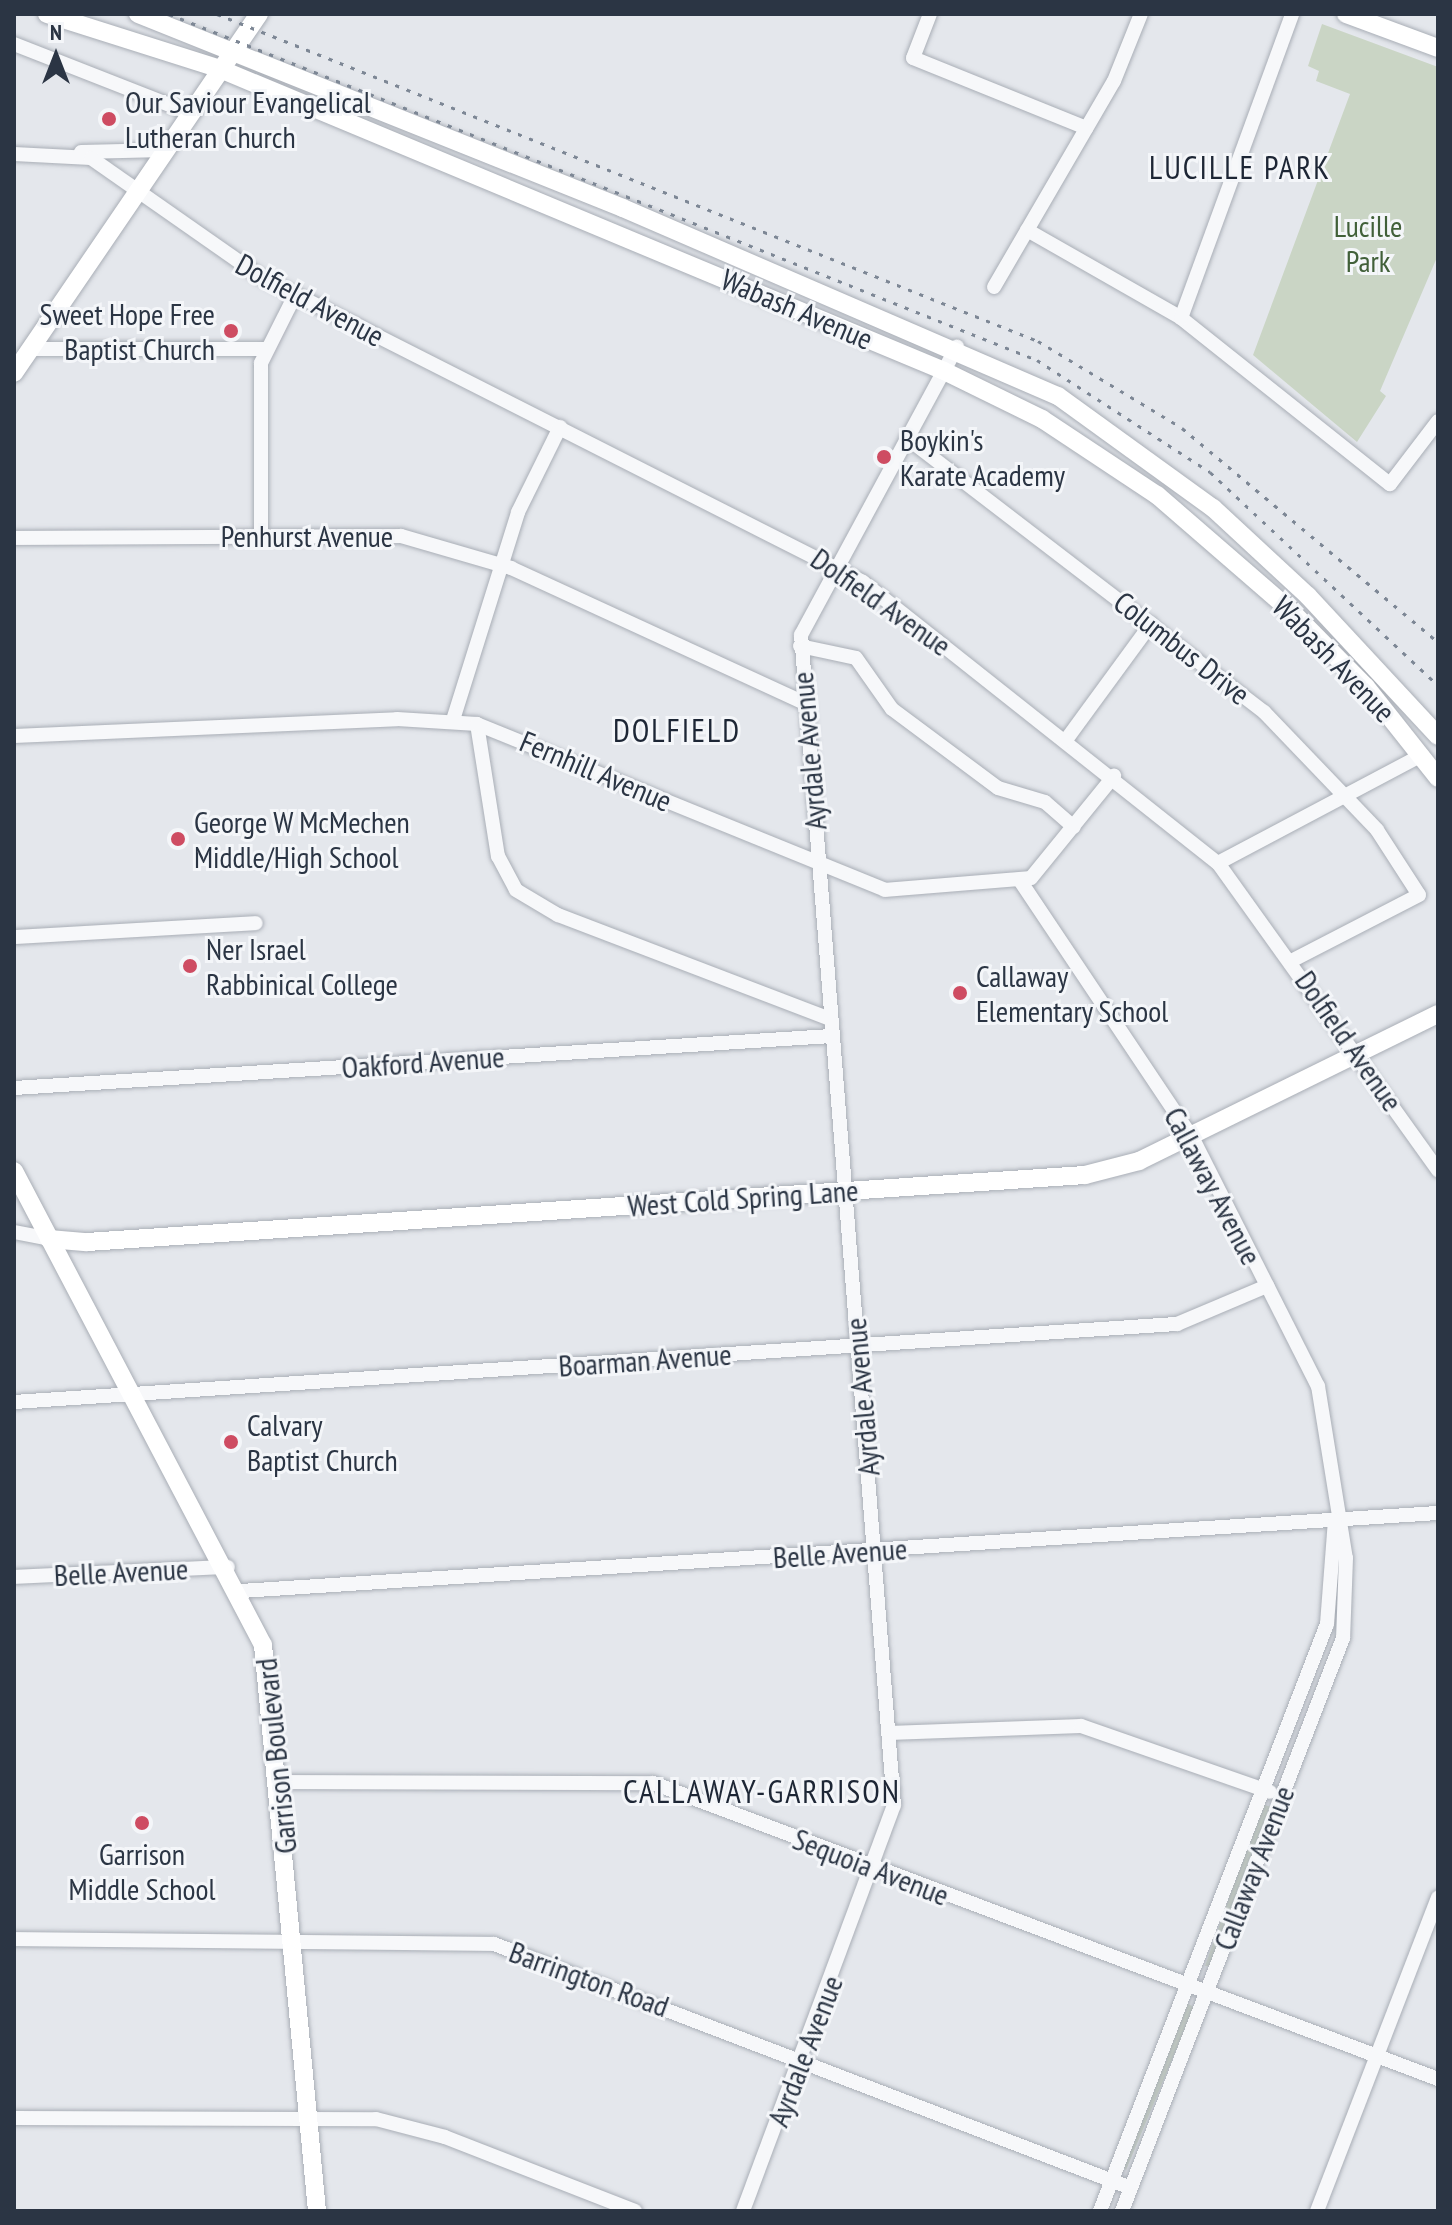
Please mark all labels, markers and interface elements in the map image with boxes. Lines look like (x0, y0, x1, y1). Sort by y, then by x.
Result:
north arrow (16, 16, 96, 96)
text: N (50, 18, 62, 46)
place label: Our Saviour Evangelical Lutheran Church (125, 84, 371, 154)
marker: Our Saviour Evangelical Lutheran Church (100, 110, 118, 128)
district label: LUCILLE PARK (1149, 148, 1331, 186)
park label: Lucille Park (1334, 208, 1402, 278)
street label: Dolfield Avenue (229, 246, 391, 354)
street label: Wabash Avenue (716, 261, 878, 357)
place label: Sweet Hope Free Baptist Church (40, 296, 215, 366)
marker: Sweet Hope Free Baptist Church (222, 322, 240, 340)
place label: Boykin's Karate Academy (900, 422, 1066, 492)
marker: Boykin's Karate Academy (875, 448, 893, 466)
street label: Penhurst Avenue (220, 518, 394, 554)
street label: Dolfield Avenue (804, 540, 958, 664)
street label: Columbus Drive (1107, 584, 1257, 712)
street label: Wabash Avenue (1265, 588, 1403, 730)
street label: Ayrdale Avenue (784, 670, 834, 832)
district label: DOLFIELD (613, 711, 741, 749)
street label: Fernhill Avenue (514, 723, 678, 819)
place label: George W McMechen Middle/High School (194, 804, 411, 874)
marker: George W McMechen Middle/High School (169, 830, 187, 848)
place label: Ner Israel Rabbinical College (206, 931, 398, 1002)
marker: Ner Israel Rabbinical College (181, 957, 199, 975)
place label: Callaway Elementary School (976, 958, 1169, 1028)
street label: Dolfield Avenue (1287, 964, 1411, 1118)
marker: Callaway Elementary School (951, 984, 969, 1002)
street label: Oakford Avenue (340, 1038, 506, 1086)
street label: Callaway Avenue (1156, 1100, 1270, 1272)
street label: West Cold Spring Lane (626, 1172, 860, 1224)
street label: Ayrdale Avenue (837, 1316, 887, 1478)
street label: Boarman Avenue (557, 1336, 733, 1384)
place label: Calvary Baptist Church (247, 1407, 398, 1478)
marker: Calvary Baptist Church (222, 1433, 240, 1451)
street label: Belle Avenue (771, 1530, 909, 1576)
street label: Belle Avenue (53, 1550, 189, 1594)
street label: Garrison Boulevard (248, 1657, 304, 1855)
district label: CALLAWAY-GARRISON (623, 1772, 901, 1810)
street label: Callaway Avenue (1206, 1780, 1302, 1956)
marker: Garrison Middle School (133, 1814, 151, 1832)
street label: Sequoia Avenue (788, 1821, 954, 1913)
place label: Garrison Middle School (69, 1836, 215, 1906)
street label: Barrington Road (504, 1934, 674, 2024)
street label: Ayrdale Avenue (760, 1970, 850, 2132)

